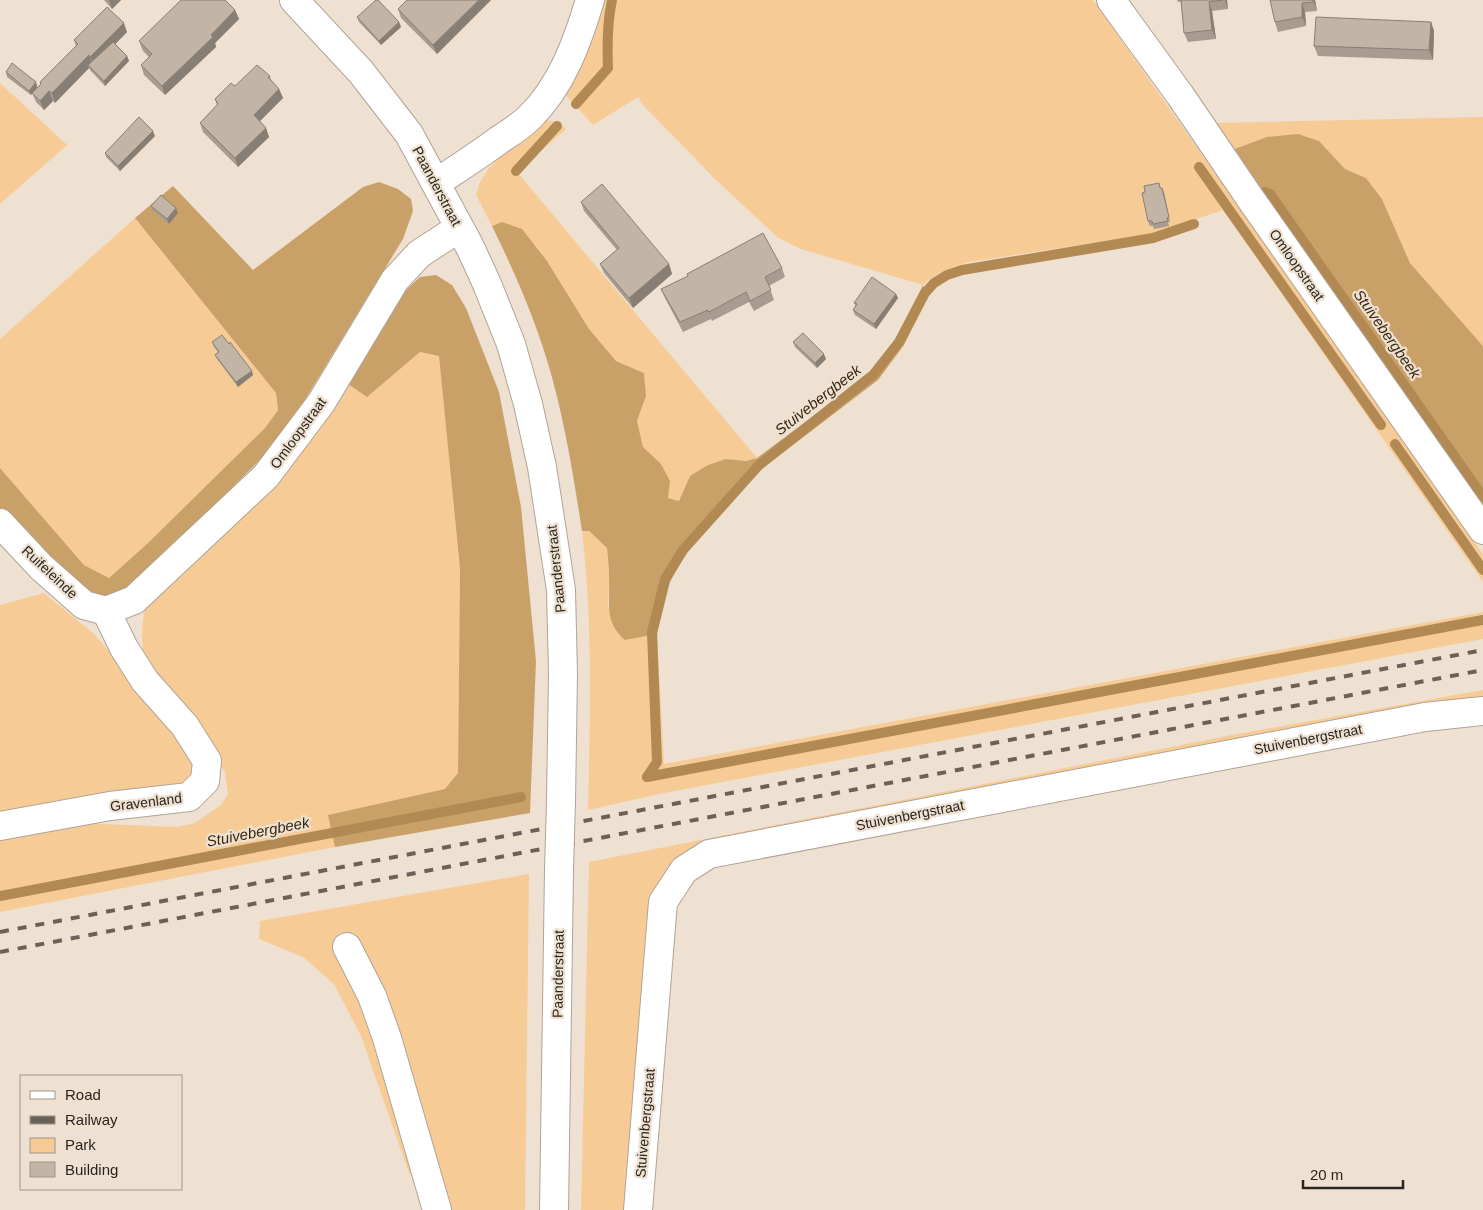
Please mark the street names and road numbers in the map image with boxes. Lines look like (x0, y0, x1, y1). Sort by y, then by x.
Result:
street label: Paanderstraat (409, 143, 465, 229)
street label: Omloopstraat (1266, 226, 1328, 304)
street label: Omloopstraat (267, 394, 329, 472)
street label: Paanderstraat (543, 524, 569, 614)
street label: Ruifeleinde (19, 542, 81, 602)
street label: Stuivenbergstraat (1253, 721, 1363, 757)
street label: Gravenland (109, 790, 183, 814)
street label: Stuivenbergstraat (855, 797, 965, 833)
street label: Paanderstraat (549, 930, 567, 1018)
street label: Stuivenbergstraat (632, 1068, 658, 1178)

